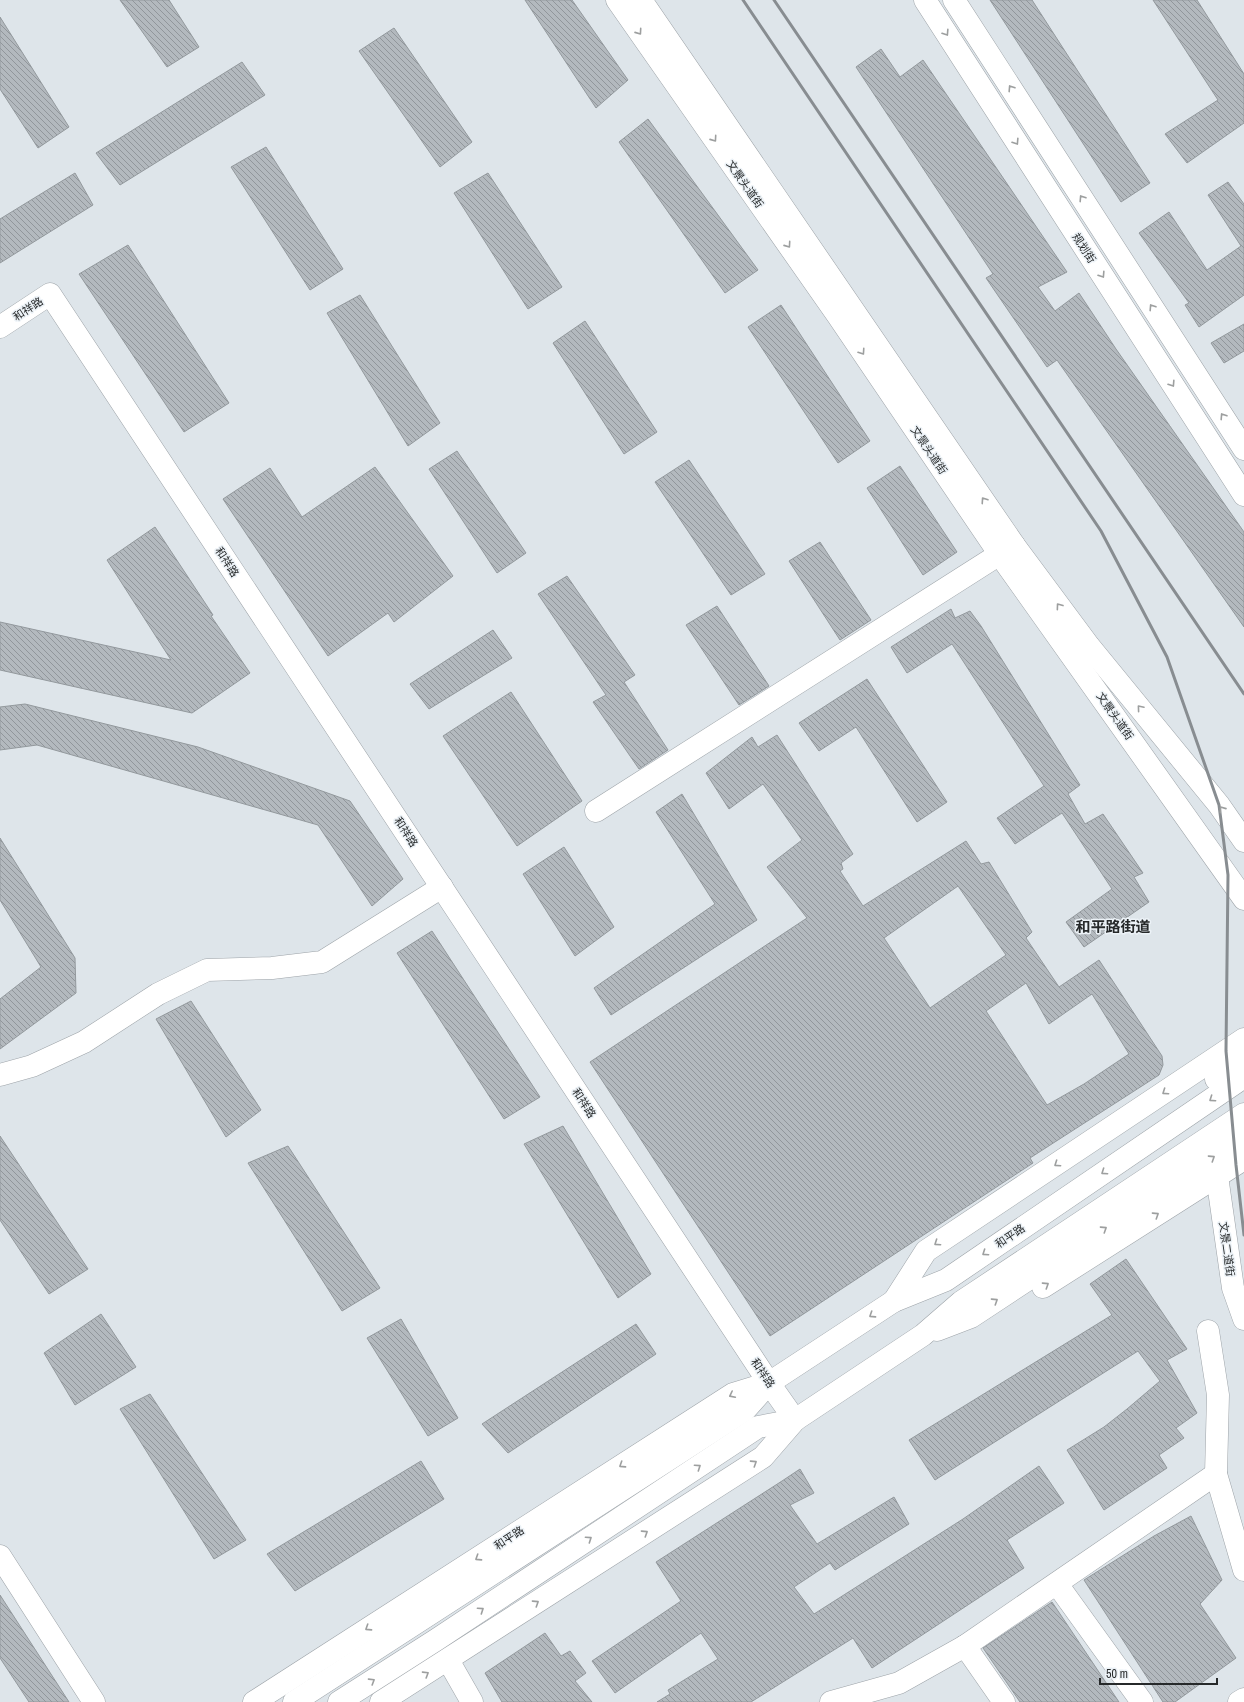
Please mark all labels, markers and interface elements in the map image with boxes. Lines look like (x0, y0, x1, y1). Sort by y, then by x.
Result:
one-way arrow (634, 28, 642, 35)
one-way arrow (941, 29, 949, 36)
one-way arrow (1009, 86, 1016, 93)
one-way arrow (709, 134, 716, 141)
one-way arrow (1012, 138, 1019, 145)
street label: 文景头道街 (723, 157, 767, 211)
one-way arrow (1079, 195, 1086, 202)
street label: 规划街 (1069, 230, 1099, 266)
one-way arrow (783, 241, 791, 248)
one-way arrow (1097, 271, 1105, 278)
street label: 和祥路 (10, 294, 46, 324)
one-way arrow (1149, 304, 1157, 311)
one-way arrow (857, 348, 865, 355)
one-way arrow (1168, 380, 1175, 387)
one-way arrow (1220, 413, 1228, 420)
street label: 文景头道街 (908, 423, 950, 477)
one-way arrow (982, 498, 989, 505)
street label: 和祥路 (212, 544, 242, 580)
one-way arrow (1057, 604, 1064, 611)
street label: 文景头道街 (1093, 689, 1137, 743)
one-way arrow (1137, 705, 1144, 713)
one-way arrow (1219, 806, 1227, 813)
street label: 和祥路 (391, 814, 421, 850)
district label: 和平路街道 (1075, 916, 1151, 937)
street label: 和祥路 (569, 1085, 599, 1121)
one-way arrow (1162, 1087, 1169, 1095)
one-way arrow (1209, 1094, 1216, 1102)
one-way arrow (1208, 1155, 1215, 1162)
one-way arrow (1054, 1159, 1061, 1167)
one-way arrow (1101, 1167, 1108, 1175)
one-way arrow (1152, 1212, 1159, 1220)
street label: 和平路 (992, 1221, 1028, 1251)
street label: 文景二道街 (1216, 1221, 1238, 1277)
one-way arrow (1100, 1226, 1107, 1234)
one-way arrow (934, 1239, 941, 1246)
one-way arrow (982, 1248, 989, 1256)
one-way arrow (1042, 1283, 1049, 1290)
one-way arrow (991, 1299, 998, 1306)
one-way arrow (869, 1311, 876, 1318)
street label: 和祥路 (748, 1355, 778, 1391)
one-way arrow (729, 1390, 736, 1398)
one-way arrow (619, 1460, 626, 1468)
one-way arrow (750, 1460, 757, 1467)
one-way arrow (694, 1464, 701, 1472)
street label: 和平路 (491, 1523, 527, 1553)
one-way arrow (641, 1530, 648, 1538)
one-way arrow (585, 1536, 592, 1543)
one-way arrow (475, 1553, 482, 1560)
one-way arrow (532, 1601, 539, 1608)
one-way arrow (477, 1608, 484, 1615)
one-way arrow (365, 1624, 372, 1631)
scale bar (1100, 1660, 1217, 1686)
text: 50 m (1106, 1666, 1128, 1682)
one-way arrow (422, 1671, 429, 1678)
one-way arrow (368, 1678, 375, 1686)

